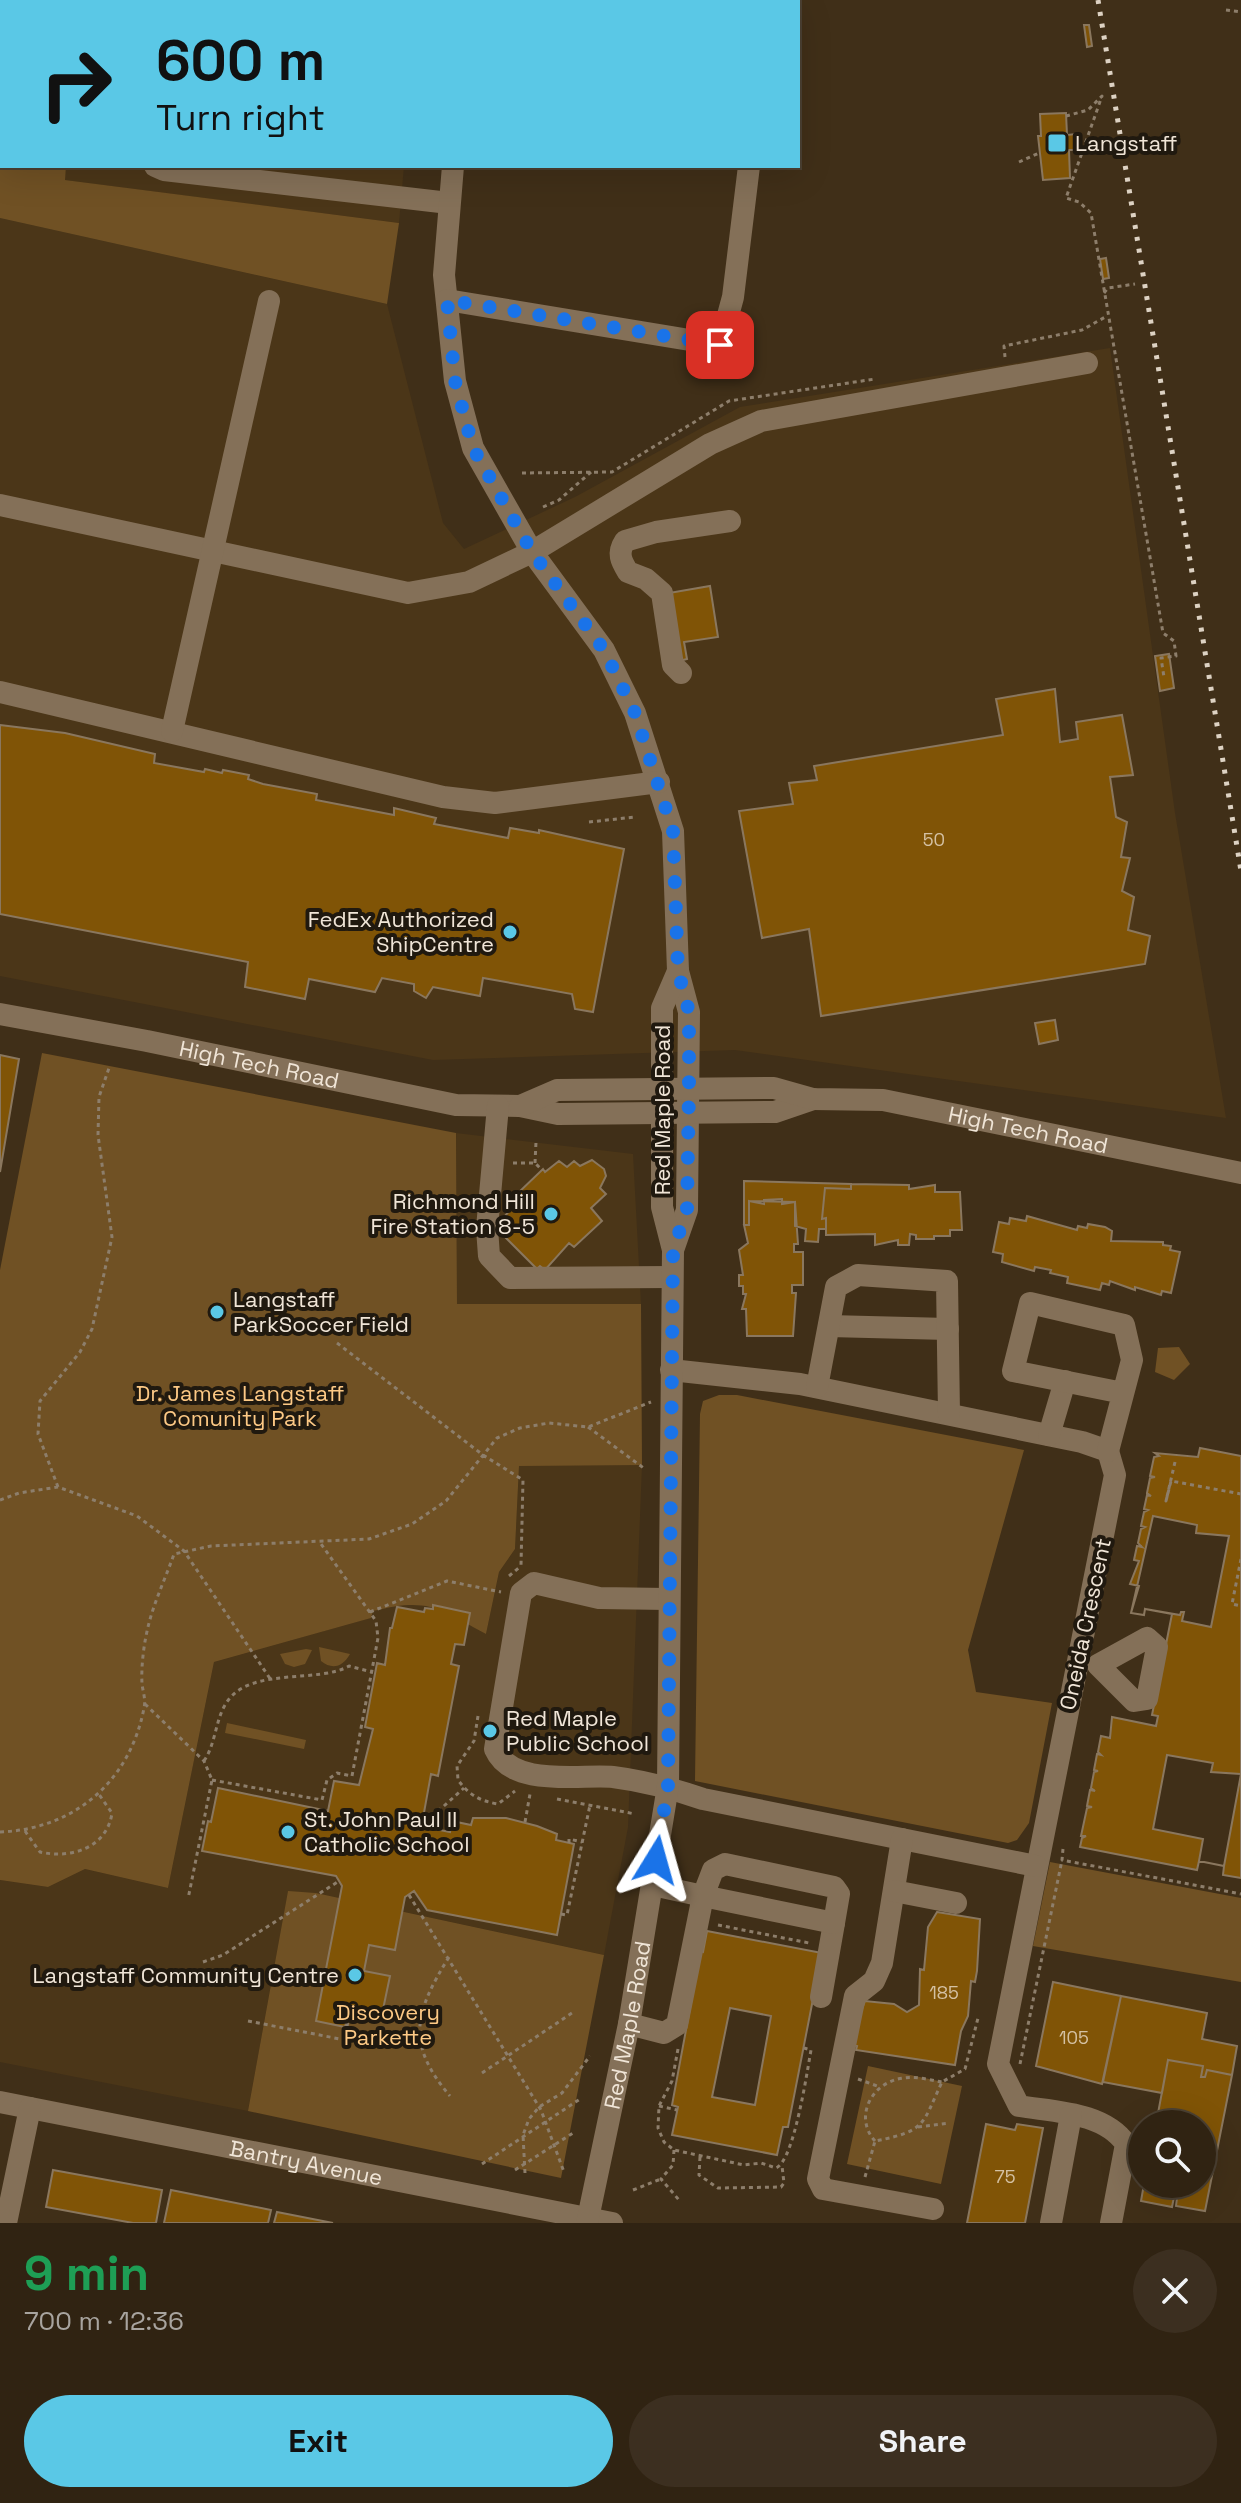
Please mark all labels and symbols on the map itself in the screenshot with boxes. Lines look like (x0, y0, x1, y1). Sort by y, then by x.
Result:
place label: Langstaff (1075, 129, 1178, 157)
marker: Langstaff (1046, 132, 1068, 154)
pin (686, 311, 754, 379)
house number: 50 (923, 828, 945, 851)
place label: FedEx Authorized ShipCentre (308, 905, 494, 958)
marker: FedEx Authorized ShipCentre (501, 923, 519, 941)
street label: Red Maple Road (648, 1025, 676, 1195)
street label: High Tech Road (177, 1034, 342, 1094)
street label: High Tech Road (946, 1100, 1111, 1160)
place label: Richmond Hill Fire Station 8-5 (371, 1187, 535, 1240)
marker: Richmond Hill Fire Station 8-5 (542, 1205, 560, 1223)
place label: Langstaff ParkSoccer Field (233, 1285, 409, 1338)
marker: Langstaff ParkSoccer Field (208, 1303, 226, 1321)
park label: Dr. James Langstaff Comunity Park (136, 1379, 345, 1432)
street label: Oneida Crescent (1053, 1535, 1117, 1713)
place label: Red Maple Public School (506, 1704, 649, 1757)
marker: Red Maple Public School (481, 1722, 499, 1740)
place label: St. John Paul II Catholic School (304, 1805, 470, 1858)
position arrow (614, 1818, 698, 1902)
marker: St. John Paul II Catholic School (279, 1823, 297, 1841)
street label: Red Maple Road (597, 1939, 656, 2112)
place label: Langstaff Community Centre (33, 1961, 339, 1989)
marker: Langstaff Community Centre (346, 1966, 364, 1984)
house number: 185 (929, 1981, 959, 2004)
park label: Discovery Parkette (336, 1998, 440, 2051)
house number: 105 (1059, 2026, 1089, 2049)
street label: Bantry Avenue (227, 2134, 385, 2191)
house number: 75 (995, 2165, 1015, 2188)

